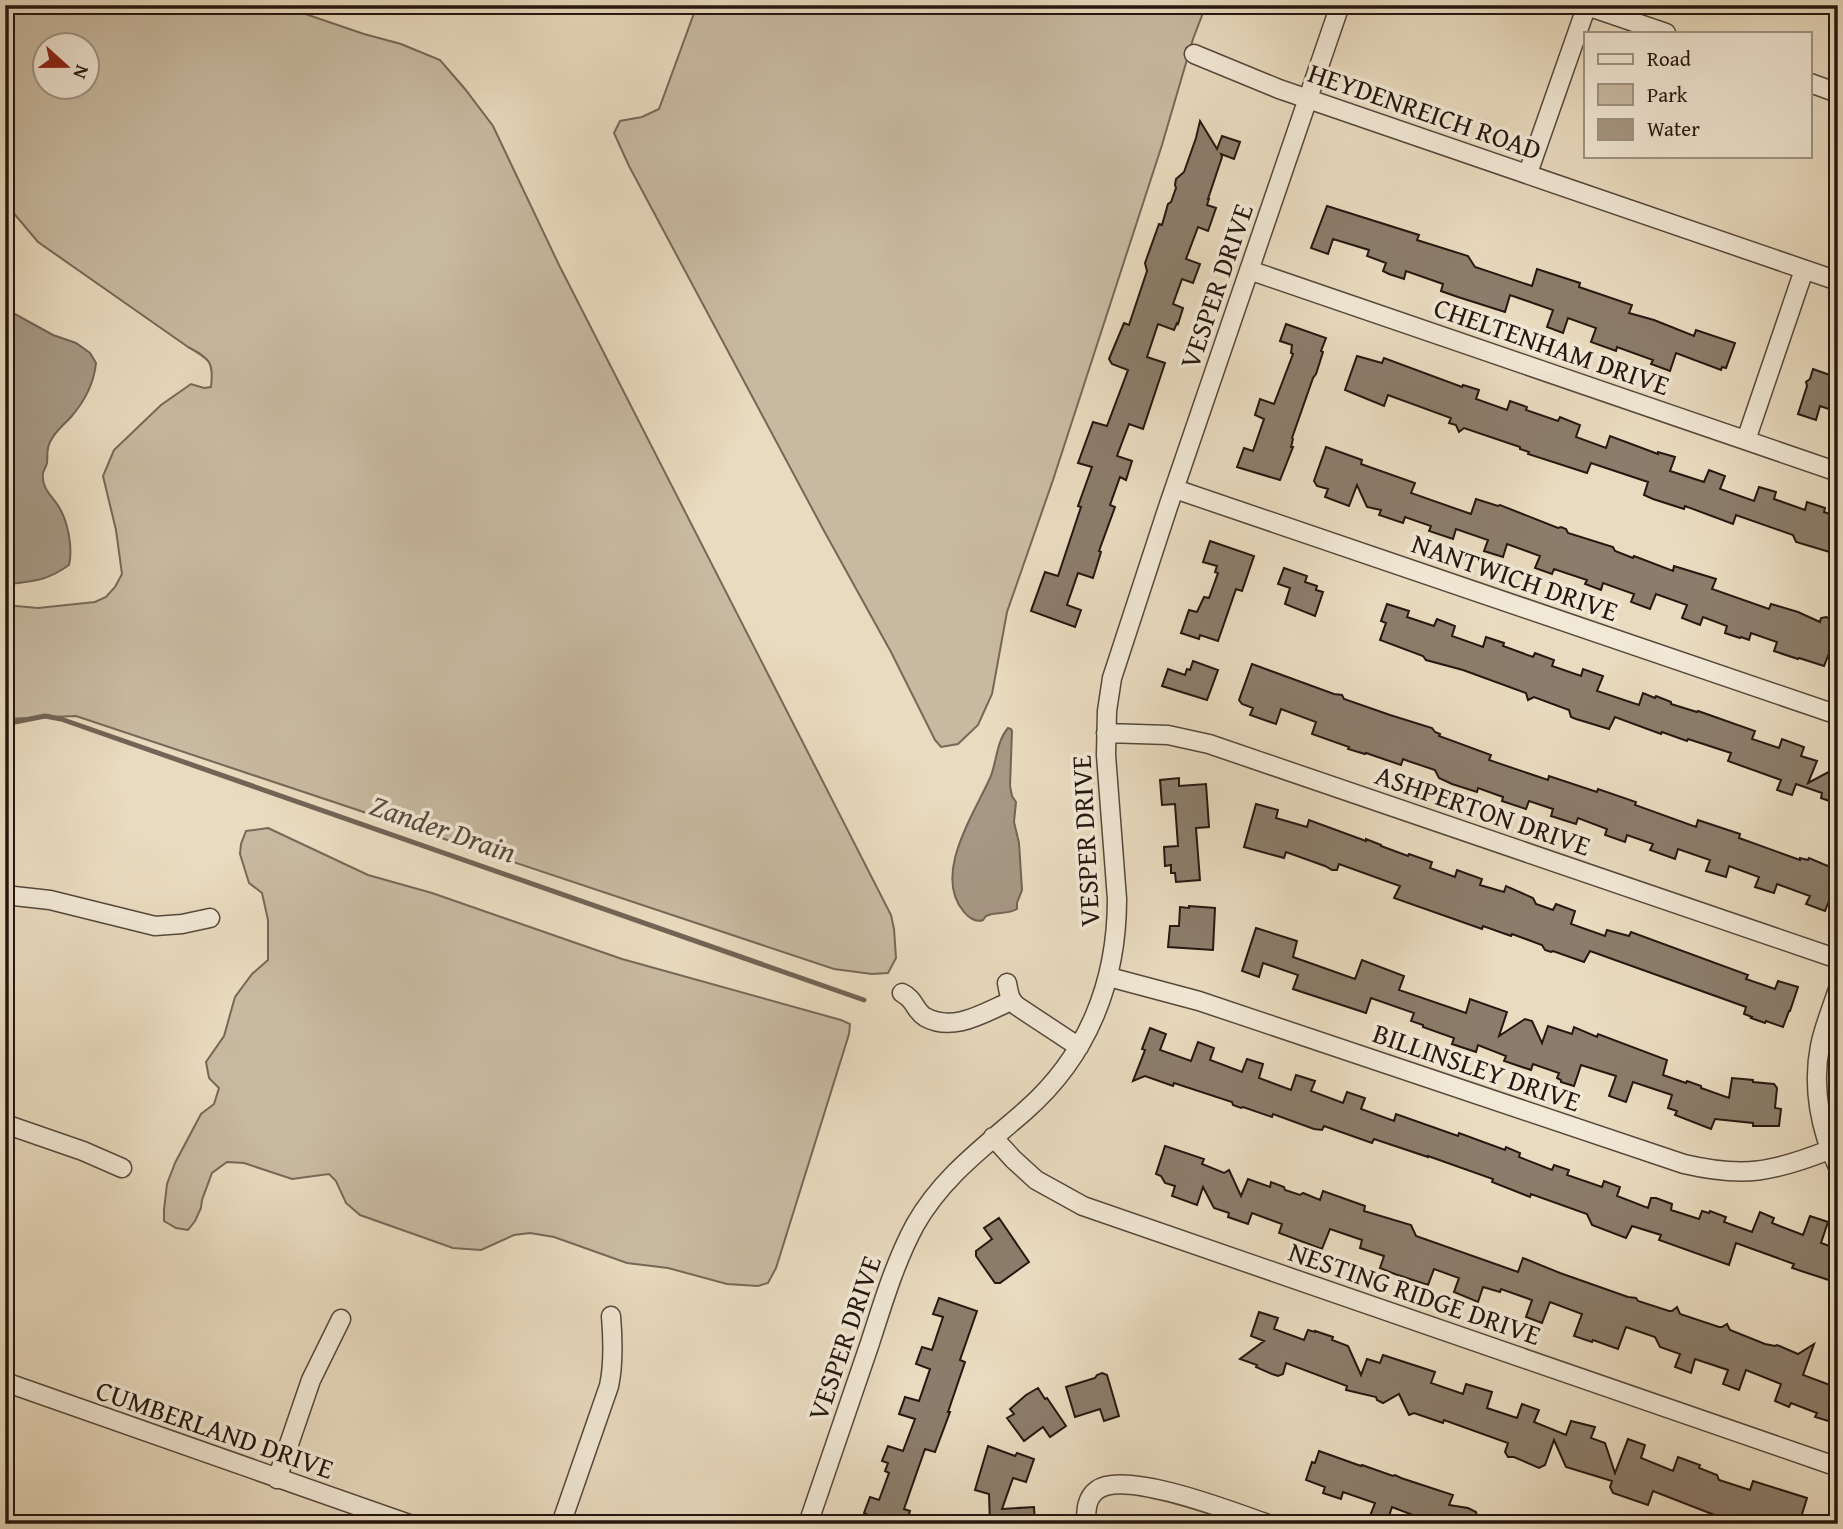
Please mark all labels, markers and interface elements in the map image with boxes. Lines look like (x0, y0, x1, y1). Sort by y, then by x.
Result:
north arrow (32, 32, 102, 102)
legend (1584, 32, 1812, 158)
text: Road (1647, 43, 1692, 74)
street label: HEYDENREICH ROAD (1303, 51, 1547, 170)
text: N (66, 61, 97, 83)
text: Park (1647, 79, 1688, 110)
text: Water (1647, 113, 1700, 144)
street label: VESPER DRIVE (1168, 198, 1263, 374)
street label: CHELTENHAM DRIVE (1429, 286, 1676, 405)
street label: NANTWICH DRIVE (1406, 522, 1624, 631)
street label: ASHPERTON DRIVE (1370, 753, 1596, 866)
street label: VESPER DRIVE (1060, 754, 1109, 928)
water label: Zander Drain (364, 783, 522, 874)
street label: BILLINSLEY DRIVE (1368, 1012, 1587, 1121)
street label: NESTING RIDGE DRIVE (1284, 1230, 1547, 1355)
street label: VESPER DRIVE (796, 1250, 891, 1426)
street label: CUMBERLAND DRIVE (91, 1369, 340, 1488)

